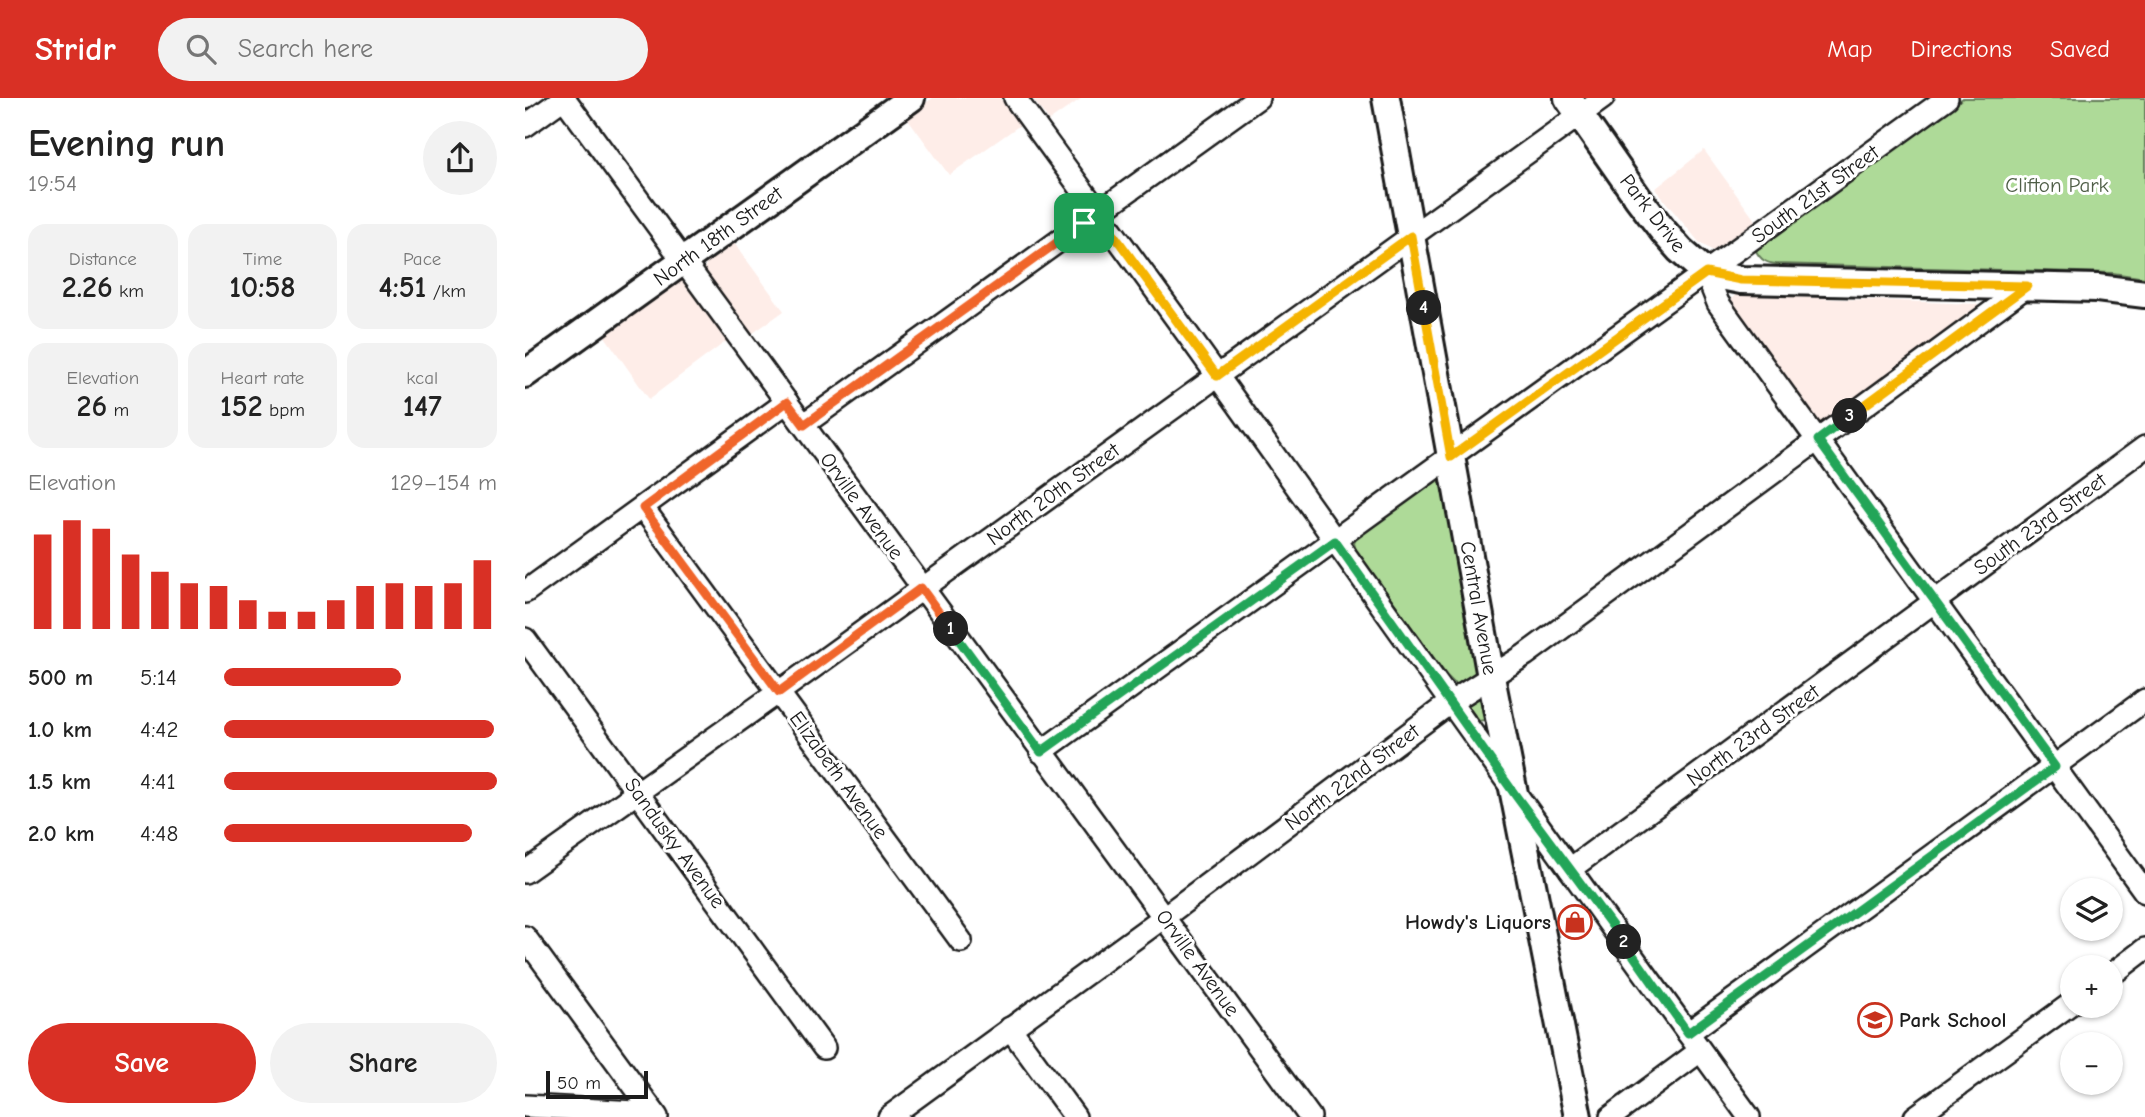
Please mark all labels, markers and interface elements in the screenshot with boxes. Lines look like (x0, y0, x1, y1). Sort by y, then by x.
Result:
search box (158, 18, 648, 81)
text: Stridr (35, 30, 116, 68)
icon: search (182, 30, 220, 68)
text: Search here (238, 34, 373, 64)
text: Map (1827, 35, 1873, 63)
text: Directions (1911, 35, 2012, 63)
text: Saved (2050, 35, 2110, 63)
button: share (423, 121, 497, 195)
text: Evening run (28, 122, 225, 166)
street label: South 21st Street (1747, 139, 1884, 248)
street label: Park Drive (1615, 169, 1691, 257)
text: 19:54 (28, 170, 77, 197)
park label: Clifton Park (2005, 173, 2109, 197)
street label: North 18th Street (649, 181, 788, 291)
pin (1054, 193, 1114, 253)
icon: arrive (1065, 204, 1103, 242)
text: Distance (69, 248, 137, 270)
text: Time (243, 248, 282, 270)
text: Pace (403, 248, 441, 270)
text: 2.26 (62, 270, 113, 305)
text: 10:58 (229, 270, 296, 305)
text: 4:51 (378, 270, 426, 305)
text: km (113, 280, 144, 302)
text: /km (426, 280, 466, 302)
pin: 4 (1406, 290, 1441, 326)
text: 4 (1419, 296, 1428, 318)
text: Elevation (66, 367, 139, 389)
text: Heart rate (221, 367, 304, 389)
text: kcal (406, 367, 438, 389)
text: 26 (76, 389, 107, 424)
text: 152 (220, 389, 263, 424)
text: 147 (403, 389, 442, 424)
pin: 3 (1833, 398, 1867, 434)
text: m (107, 399, 129, 421)
text: bpm (263, 399, 305, 421)
text: 3 (1845, 404, 1854, 426)
street label: North 20th Street (982, 437, 1125, 550)
street label: Orville Avenue (815, 448, 909, 564)
street label: South 23rd Street (1969, 467, 2112, 580)
text: Elevation (28, 469, 116, 496)
text: 129–154 m (390, 469, 497, 496)
street label: Central Avenue (1455, 539, 1503, 677)
pin: 1 (933, 612, 969, 646)
text: 1 (947, 617, 954, 639)
text: 500 m (28, 664, 93, 691)
text: 5:14 (140, 664, 177, 691)
street label: North 23rd Street (1682, 678, 1825, 791)
street label: Elizabeth Avenue (785, 707, 893, 843)
text: 1.0 km (28, 716, 92, 743)
text: 4:42 (140, 716, 178, 743)
street label: North 22nd Street (1280, 718, 1425, 835)
text: 1.5 km (28, 768, 91, 795)
text: 4:41 (140, 768, 176, 795)
street label: Sandusky Avenue (620, 773, 730, 913)
text: 2.0 km (28, 820, 94, 847)
text: 4:48 (140, 820, 178, 847)
map controls (2060, 878, 2123, 1095)
button: layers (2060, 878, 2123, 941)
shop icon: Howdy's Liquors (1556, 903, 1594, 941)
street label: Orville Avenue (1151, 905, 1245, 1021)
place label: Howdy's Liquors (1405, 910, 1551, 934)
pin: 2 (1607, 924, 1641, 960)
text: 2 (1619, 930, 1628, 952)
button: + (2060, 955, 2123, 1018)
school or university icon: Park School (1856, 1001, 1894, 1039)
place label: Park School (1899, 1008, 2007, 1032)
button: Save (28, 1023, 256, 1103)
button: Share (270, 1023, 497, 1103)
button: − (2060, 1032, 2123, 1095)
scale bar (546, 1068, 647, 1100)
text: 50 m (557, 1072, 601, 1094)

